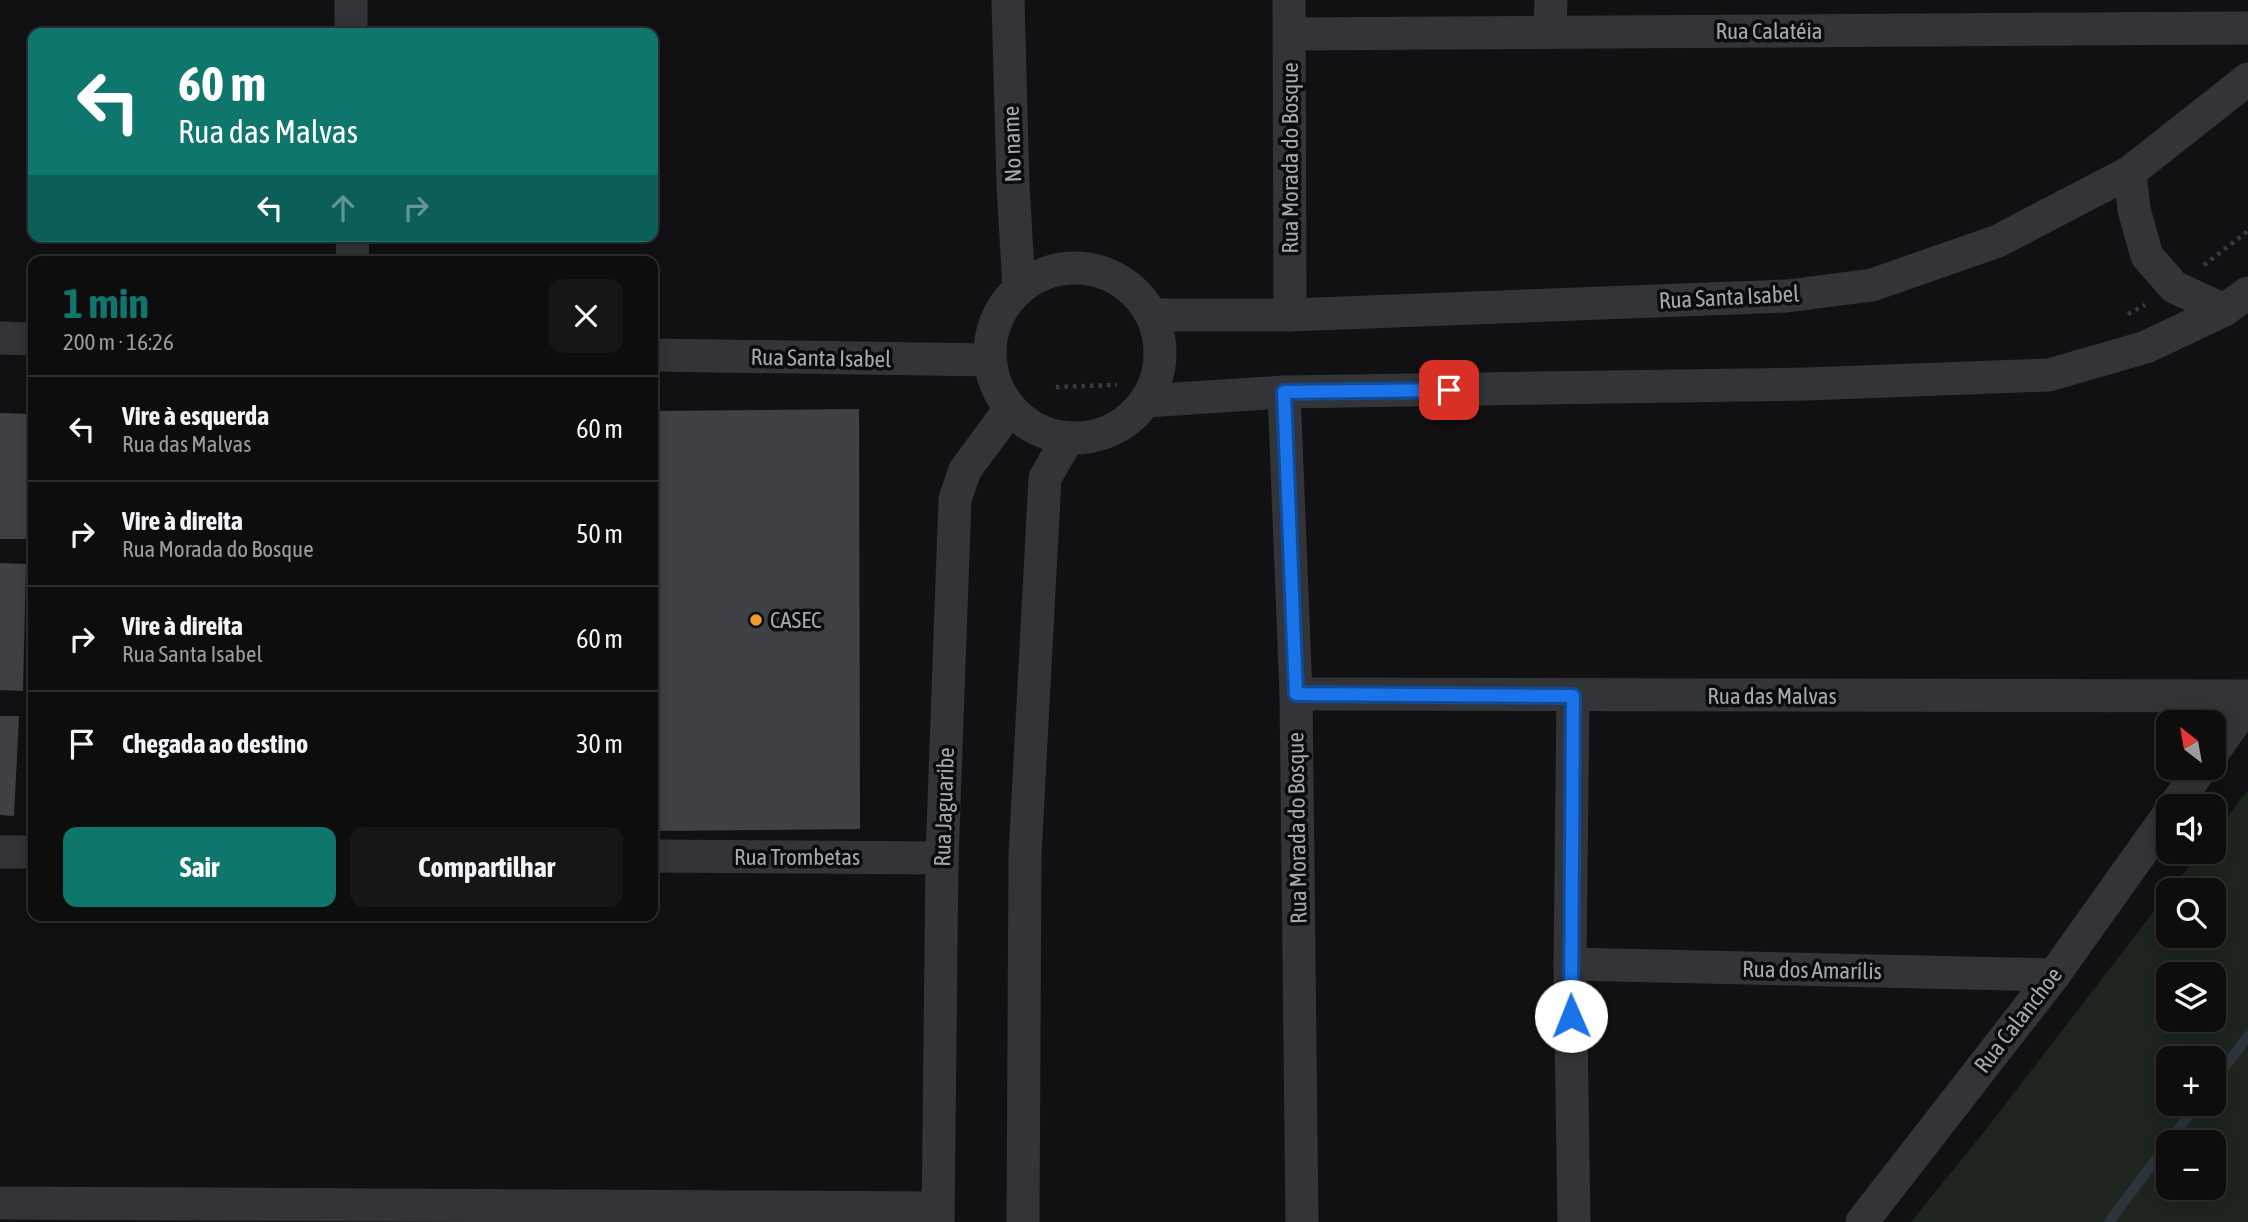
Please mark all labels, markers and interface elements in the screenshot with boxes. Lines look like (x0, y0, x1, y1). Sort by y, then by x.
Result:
street label: Rua Calatéia (1715, 18, 1823, 44)
text: 60 m (178, 55, 266, 111)
icon: left (63, 56, 154, 147)
street label: Rua Morada do Bosque (1277, 62, 1303, 254)
street label: No name (998, 105, 1026, 183)
text: Rua das Malvas (178, 113, 358, 150)
icon: left (251, 189, 289, 227)
icon: ahead (324, 189, 362, 227)
icon: right (397, 189, 435, 227)
text: 1 min (63, 279, 149, 327)
button: close (549, 279, 623, 353)
street label: Rua Santa Isabel (1658, 280, 1800, 314)
text: 200 m · 16:26 (63, 329, 174, 355)
street label: Rua Santa Isabel (751, 344, 891, 372)
pin (1419, 360, 1479, 420)
icon: arrive (1430, 371, 1468, 409)
text: Vire à esquerda (122, 401, 269, 431)
icon: left (63, 410, 101, 448)
text: 60 m (576, 414, 623, 444)
text: Rua das Malvas (122, 431, 251, 457)
text: Vire à direita (122, 506, 243, 536)
icon: right (63, 515, 101, 553)
text: 50 m (576, 519, 623, 549)
text: Rua Morada do Bosque (122, 536, 314, 562)
place label: CASEC (770, 607, 821, 633)
text: Vire à direita (122, 611, 243, 641)
marker: CASEC (748, 612, 764, 628)
icon: right (63, 620, 101, 658)
text: 60 m (576, 624, 623, 654)
text: Rua Santa Isabel (122, 641, 263, 667)
street label: Rua das Malvas (1707, 683, 1837, 709)
north arrow (2156, 710, 2226, 780)
map controls (2156, 710, 2226, 1200)
icon: arrive (63, 725, 101, 763)
text: Chegada ao destino (122, 729, 308, 759)
text: 30 m (576, 729, 623, 759)
street label: Rua Morada do Bosque (1282, 732, 1312, 924)
street label: Rua Jaguaribe (929, 747, 959, 867)
button: sound (2156, 794, 2226, 864)
button: Sair (63, 827, 336, 907)
button: Compartilhar (350, 827, 623, 907)
street label: Rua Trombetas (734, 844, 860, 870)
button: search (2156, 878, 2226, 948)
street label: Rua dos Amarílis (1742, 956, 1882, 984)
street label: Rua Calanchoe (1969, 962, 2067, 1078)
button: layers (2156, 962, 2226, 1032)
position arrow (1534, 979, 1608, 1053)
button: + (2156, 1046, 2226, 1116)
button: − (2156, 1130, 2226, 1200)

